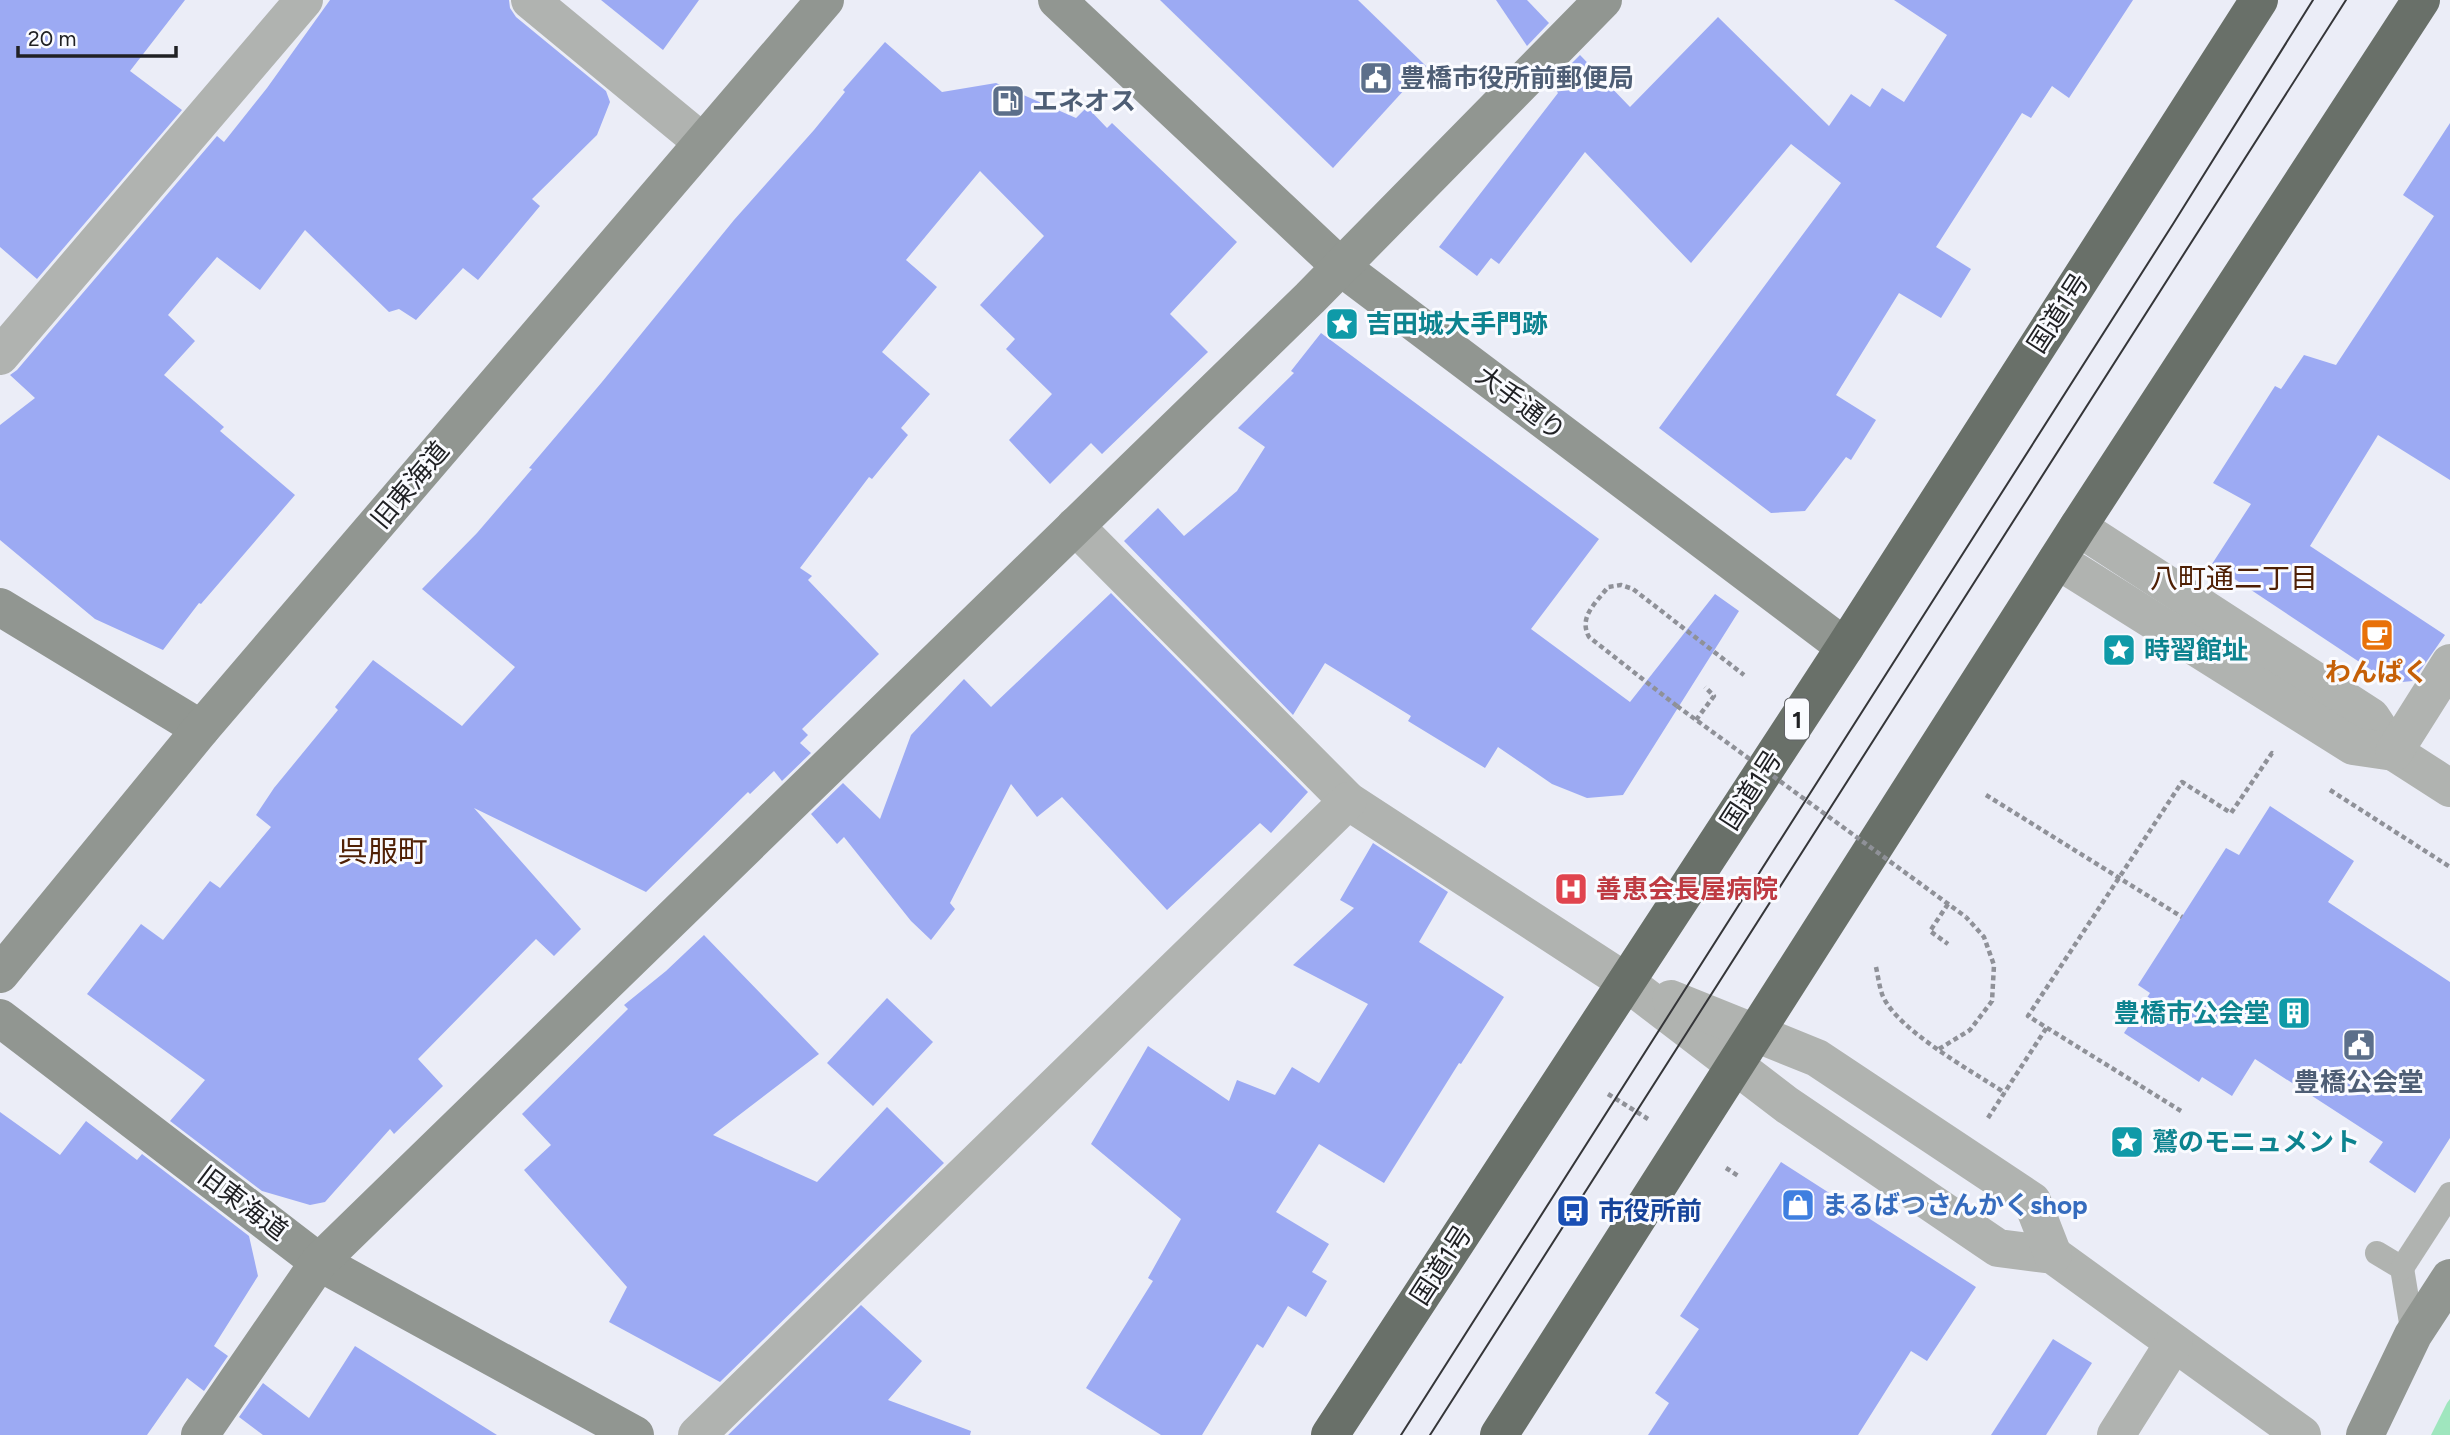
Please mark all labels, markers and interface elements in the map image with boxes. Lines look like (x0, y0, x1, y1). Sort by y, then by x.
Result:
scale bar (18, 14, 175, 58)
text: 20 m (28, 26, 76, 51)
public building icon: 豊橋市役所前郵便局 (1357, 59, 1395, 97)
place label: 豊橋市役所前郵便局 (1400, 62, 1634, 94)
fuel station icon: エネオス (989, 82, 1027, 120)
place label: エネオス (1032, 85, 1136, 117)
street label: 国道1号 (2020, 267, 2096, 359)
place icon: 吉田城大手門跡 (1323, 305, 1361, 343)
place label: 吉田城大手門跡 (1366, 308, 1548, 340)
street label: 大手通り (1470, 359, 1572, 447)
street label: 旧東海道 (364, 435, 456, 535)
district label: 八町通二丁目 (2150, 561, 2318, 595)
cafe icon: わんぱく (2358, 616, 2396, 654)
place icon: 時習館址 (2100, 631, 2138, 669)
place label: 時習館址 (2144, 634, 2248, 666)
place label: わんぱく (2325, 656, 2429, 688)
road number: 1 (1785, 698, 1809, 740)
street label: 国道1号 (1713, 744, 1789, 836)
district label: 呉服町 (338, 833, 428, 870)
hospital icon: 善恵会長屋病院 (1552, 870, 1590, 908)
place label: 善恵会長屋病院 (1596, 873, 1778, 905)
building icon: 豊橋市公会堂 (2275, 994, 2313, 1032)
place label: 豊橋市公会堂 (2114, 997, 2270, 1029)
public building icon: 豊橋公会堂 (2340, 1026, 2378, 1064)
place label: 豊橋公会堂 (2294, 1066, 2424, 1098)
place icon: 鷲のモニュメント (2108, 1123, 2146, 1161)
place label: 鷲のモニュメント (2152, 1126, 2360, 1158)
street label: 旧東海道 (192, 1159, 294, 1247)
shop icon: まるばつさんかくshop (1779, 1186, 1817, 1224)
place label: まるばつさんかくshop (1822, 1189, 2088, 1221)
bus stop icon: 市役所前 (1554, 1192, 1592, 1230)
place label: 市役所前 (1598, 1195, 1702, 1227)
street label: 国道1号 (1403, 1219, 1479, 1311)

